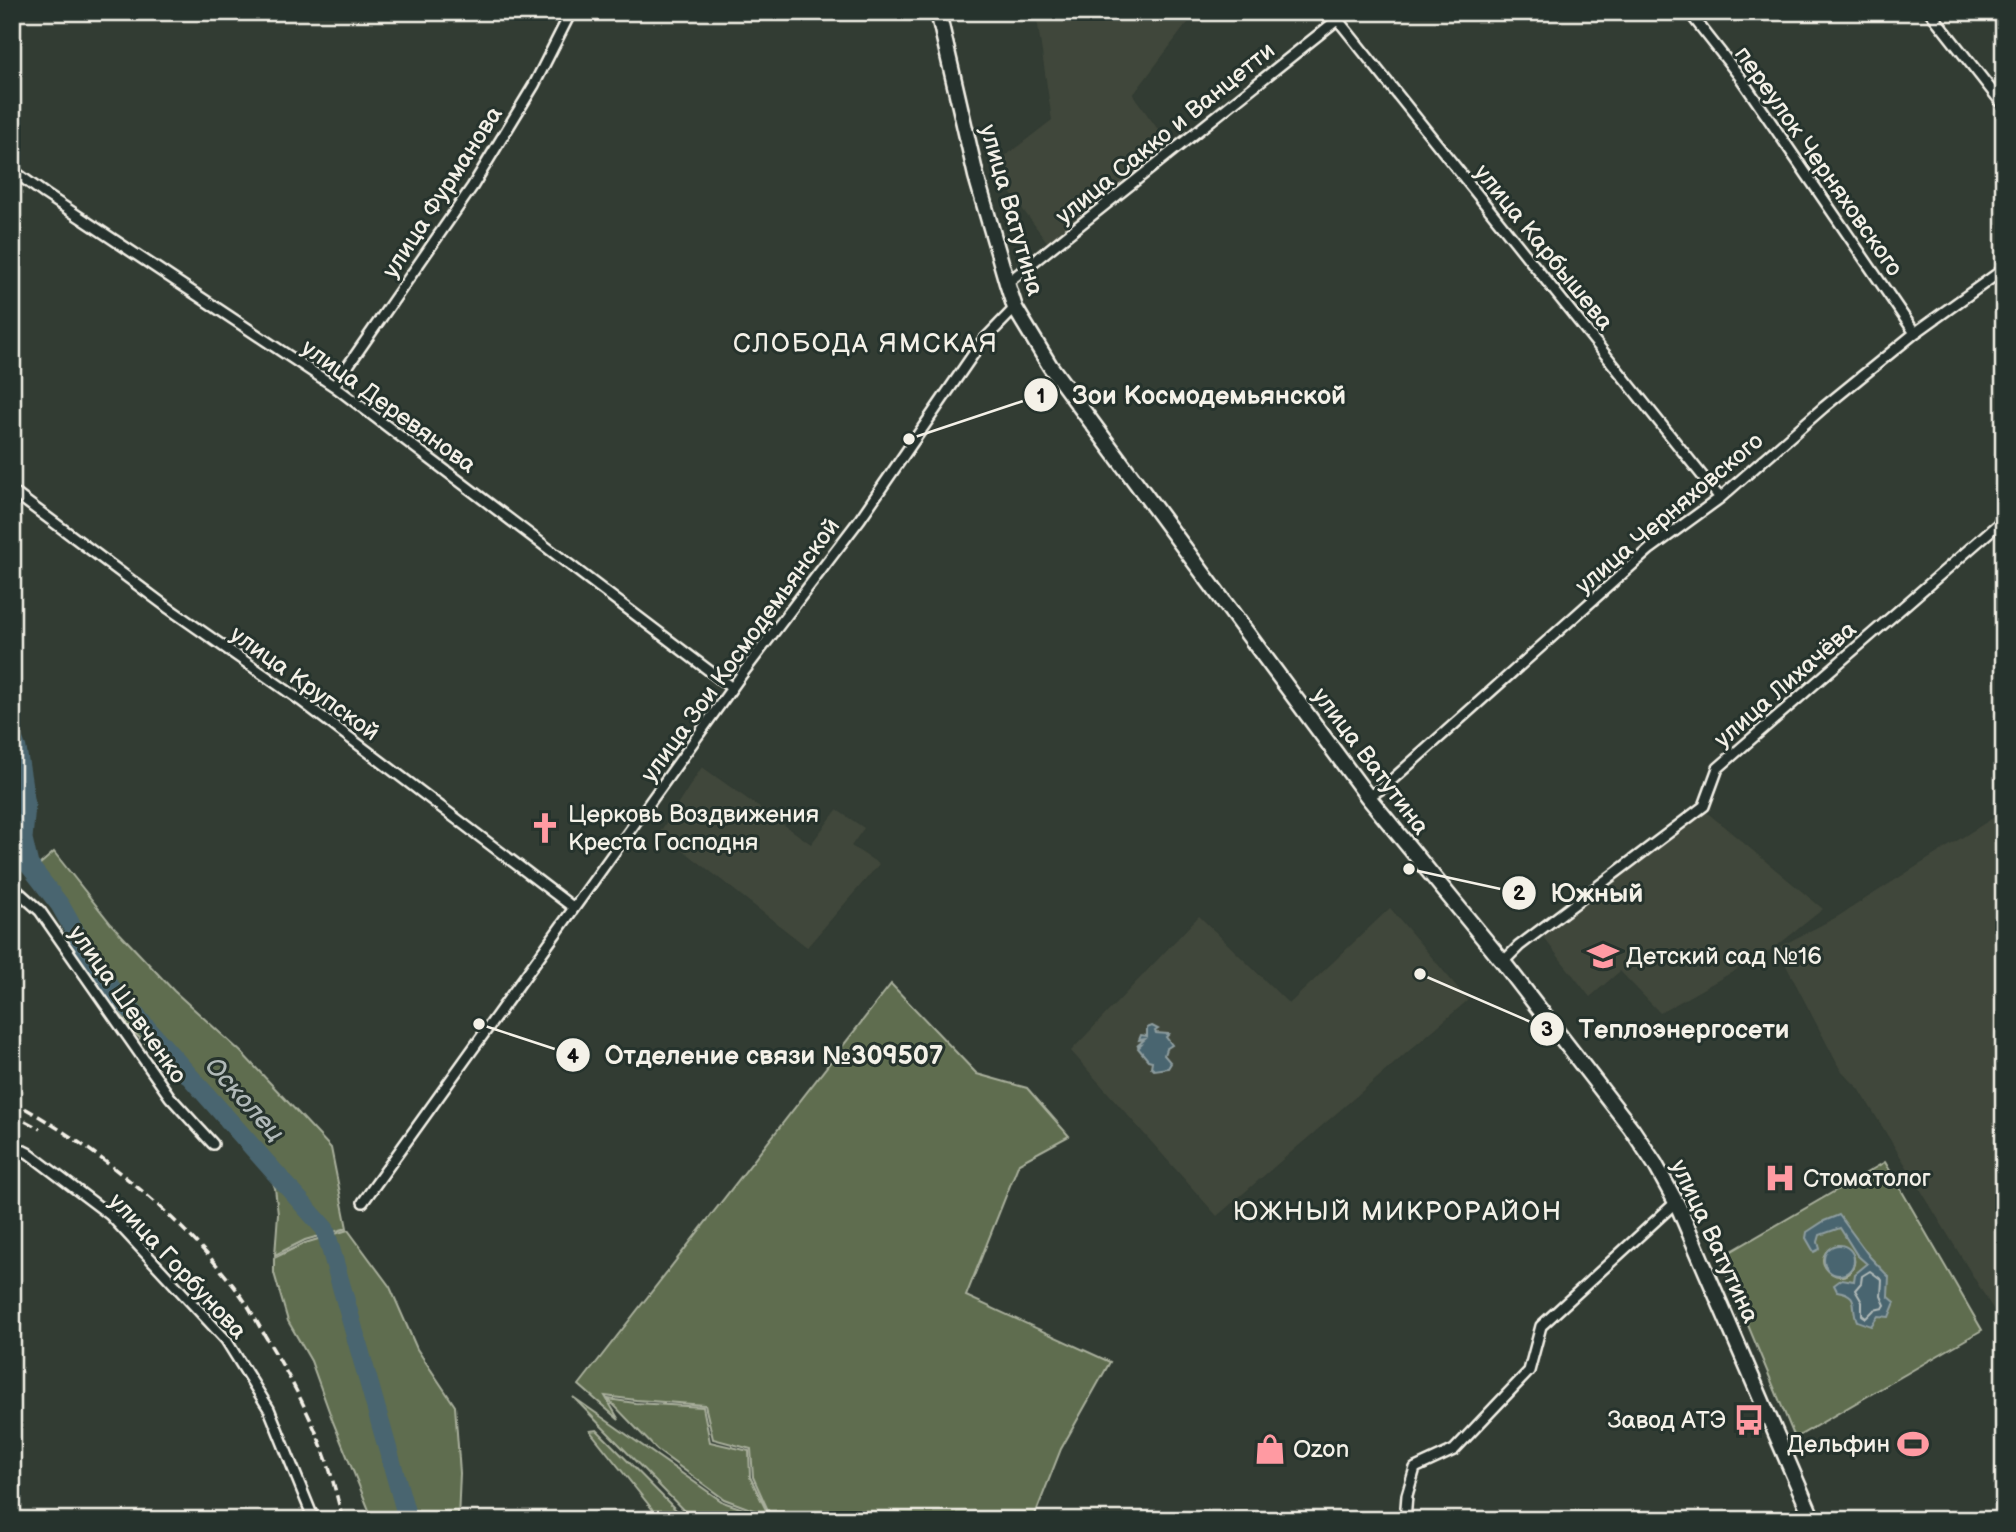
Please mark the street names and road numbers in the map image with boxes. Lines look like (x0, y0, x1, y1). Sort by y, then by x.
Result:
street label: улица Сакко и Ванцетти (1050, 36, 1281, 231)
street label: переулок Черняховского (1728, 41, 1909, 282)
street label: улица Фурманова (376, 101, 509, 284)
street label: улица Ватутина (973, 121, 1050, 299)
street label: улица Карбышева (1468, 158, 1619, 336)
street label: улица Деревянова (296, 333, 482, 480)
street label: улица Черняховского (1569, 426, 1769, 600)
street label: улица Зои Космодемьянской (635, 512, 846, 788)
street label: улица Лихачёва (1708, 615, 1862, 754)
street label: улица Крупской (224, 620, 385, 747)
street label: улица Ватутина (1306, 682, 1435, 841)
street label: улица Шевченко (62, 920, 193, 1089)
street label: улица Ватутина (1664, 1155, 1765, 1327)
street label: улица Горбунова (102, 1187, 253, 1345)

